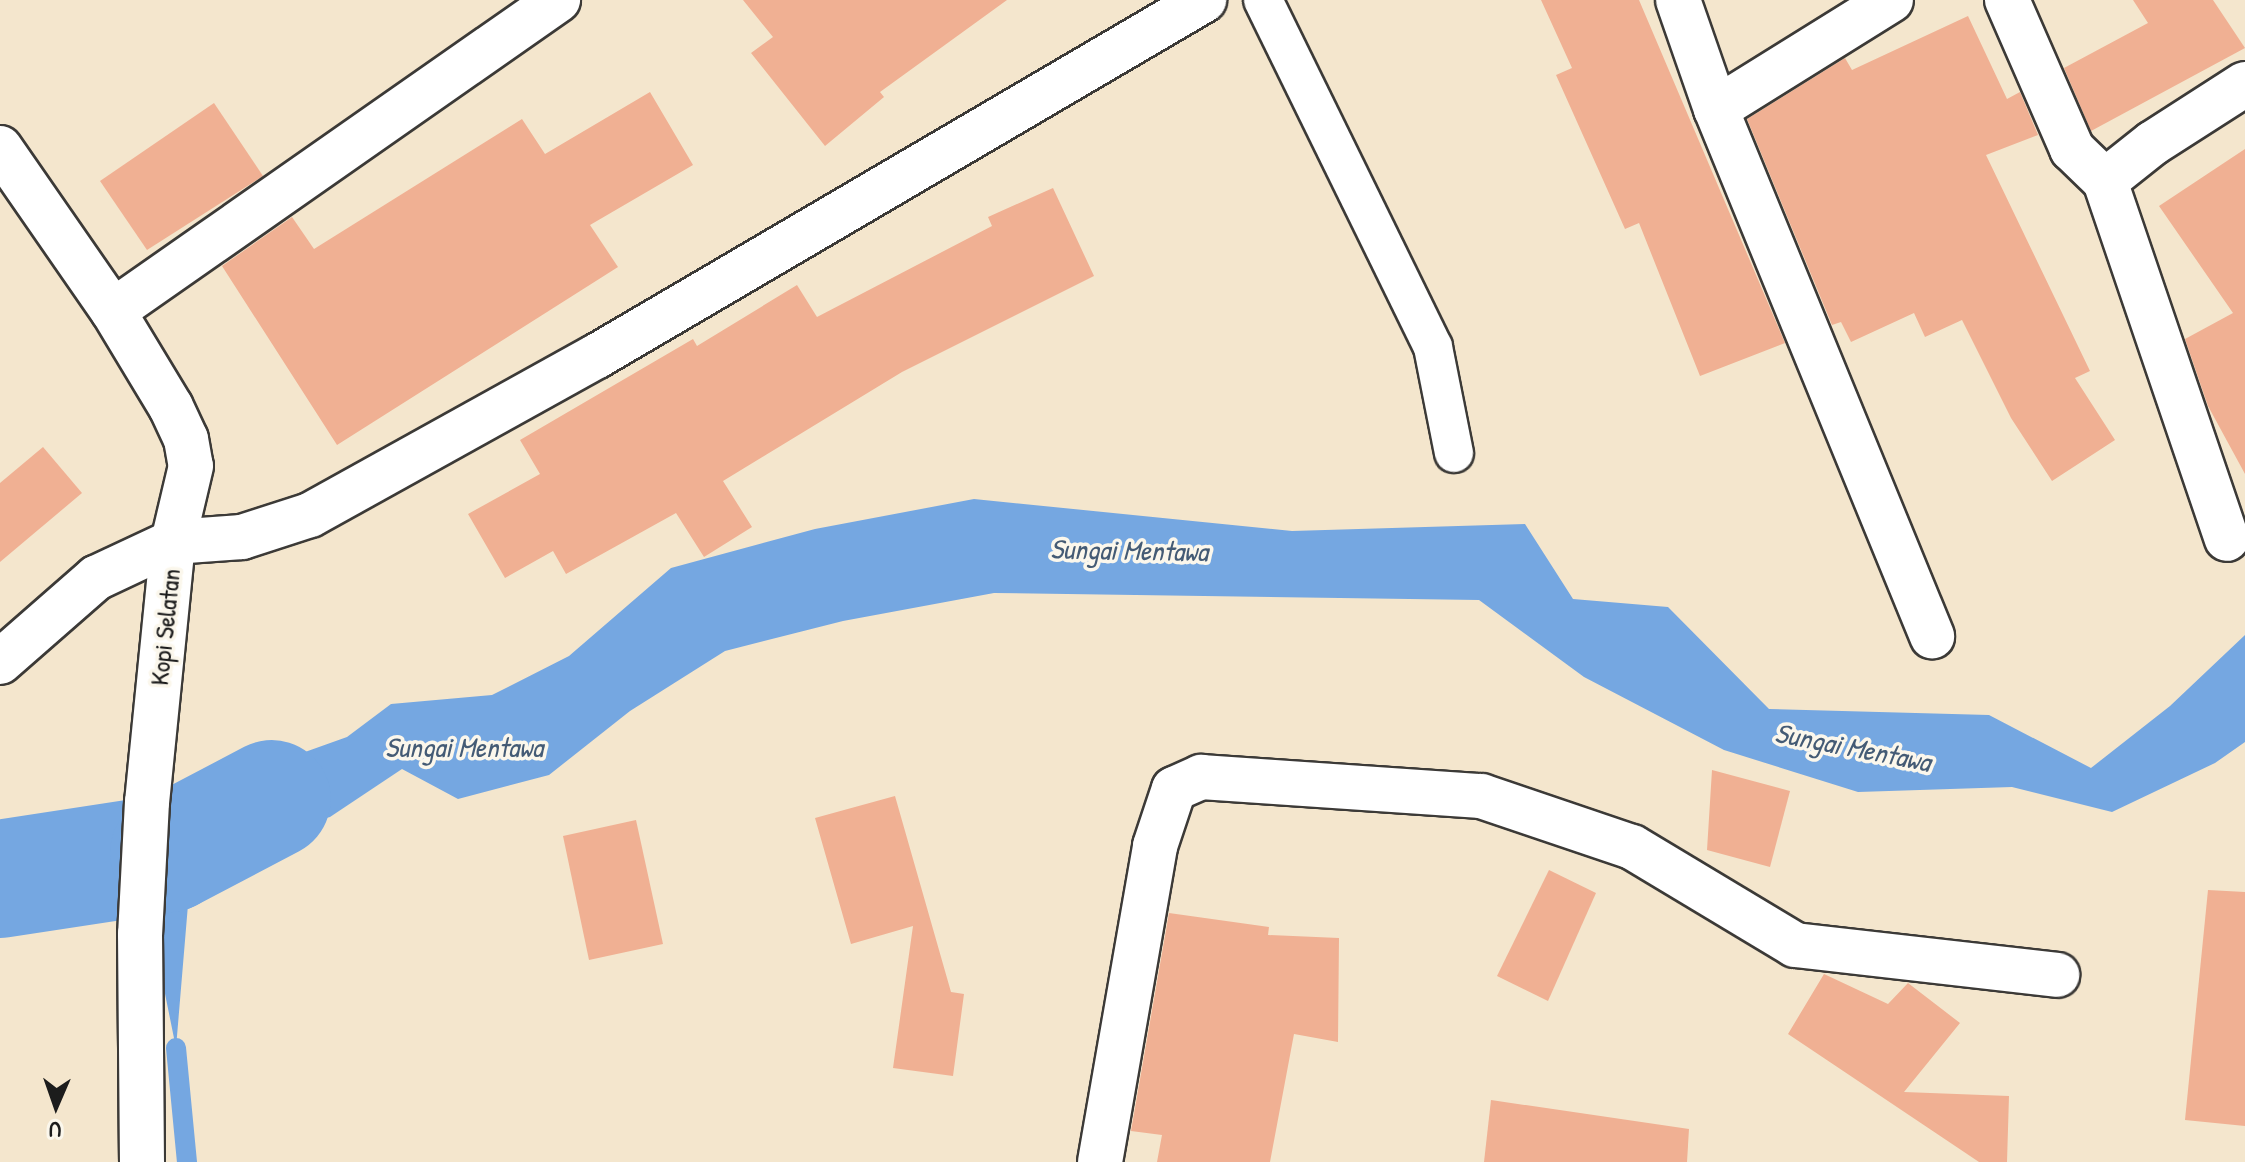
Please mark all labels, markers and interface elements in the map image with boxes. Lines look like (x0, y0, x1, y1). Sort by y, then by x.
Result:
water label: Sungai Mentawa (1050, 532, 1208, 568)
street label: Kopi Selatan (143, 567, 187, 687)
water label: Sungai Mentawa (1772, 715, 1934, 779)
water label: Sungai Mentawa (385, 730, 543, 764)
north arrow (16, 1066, 96, 1146)
text: U (49, 1115, 62, 1145)

